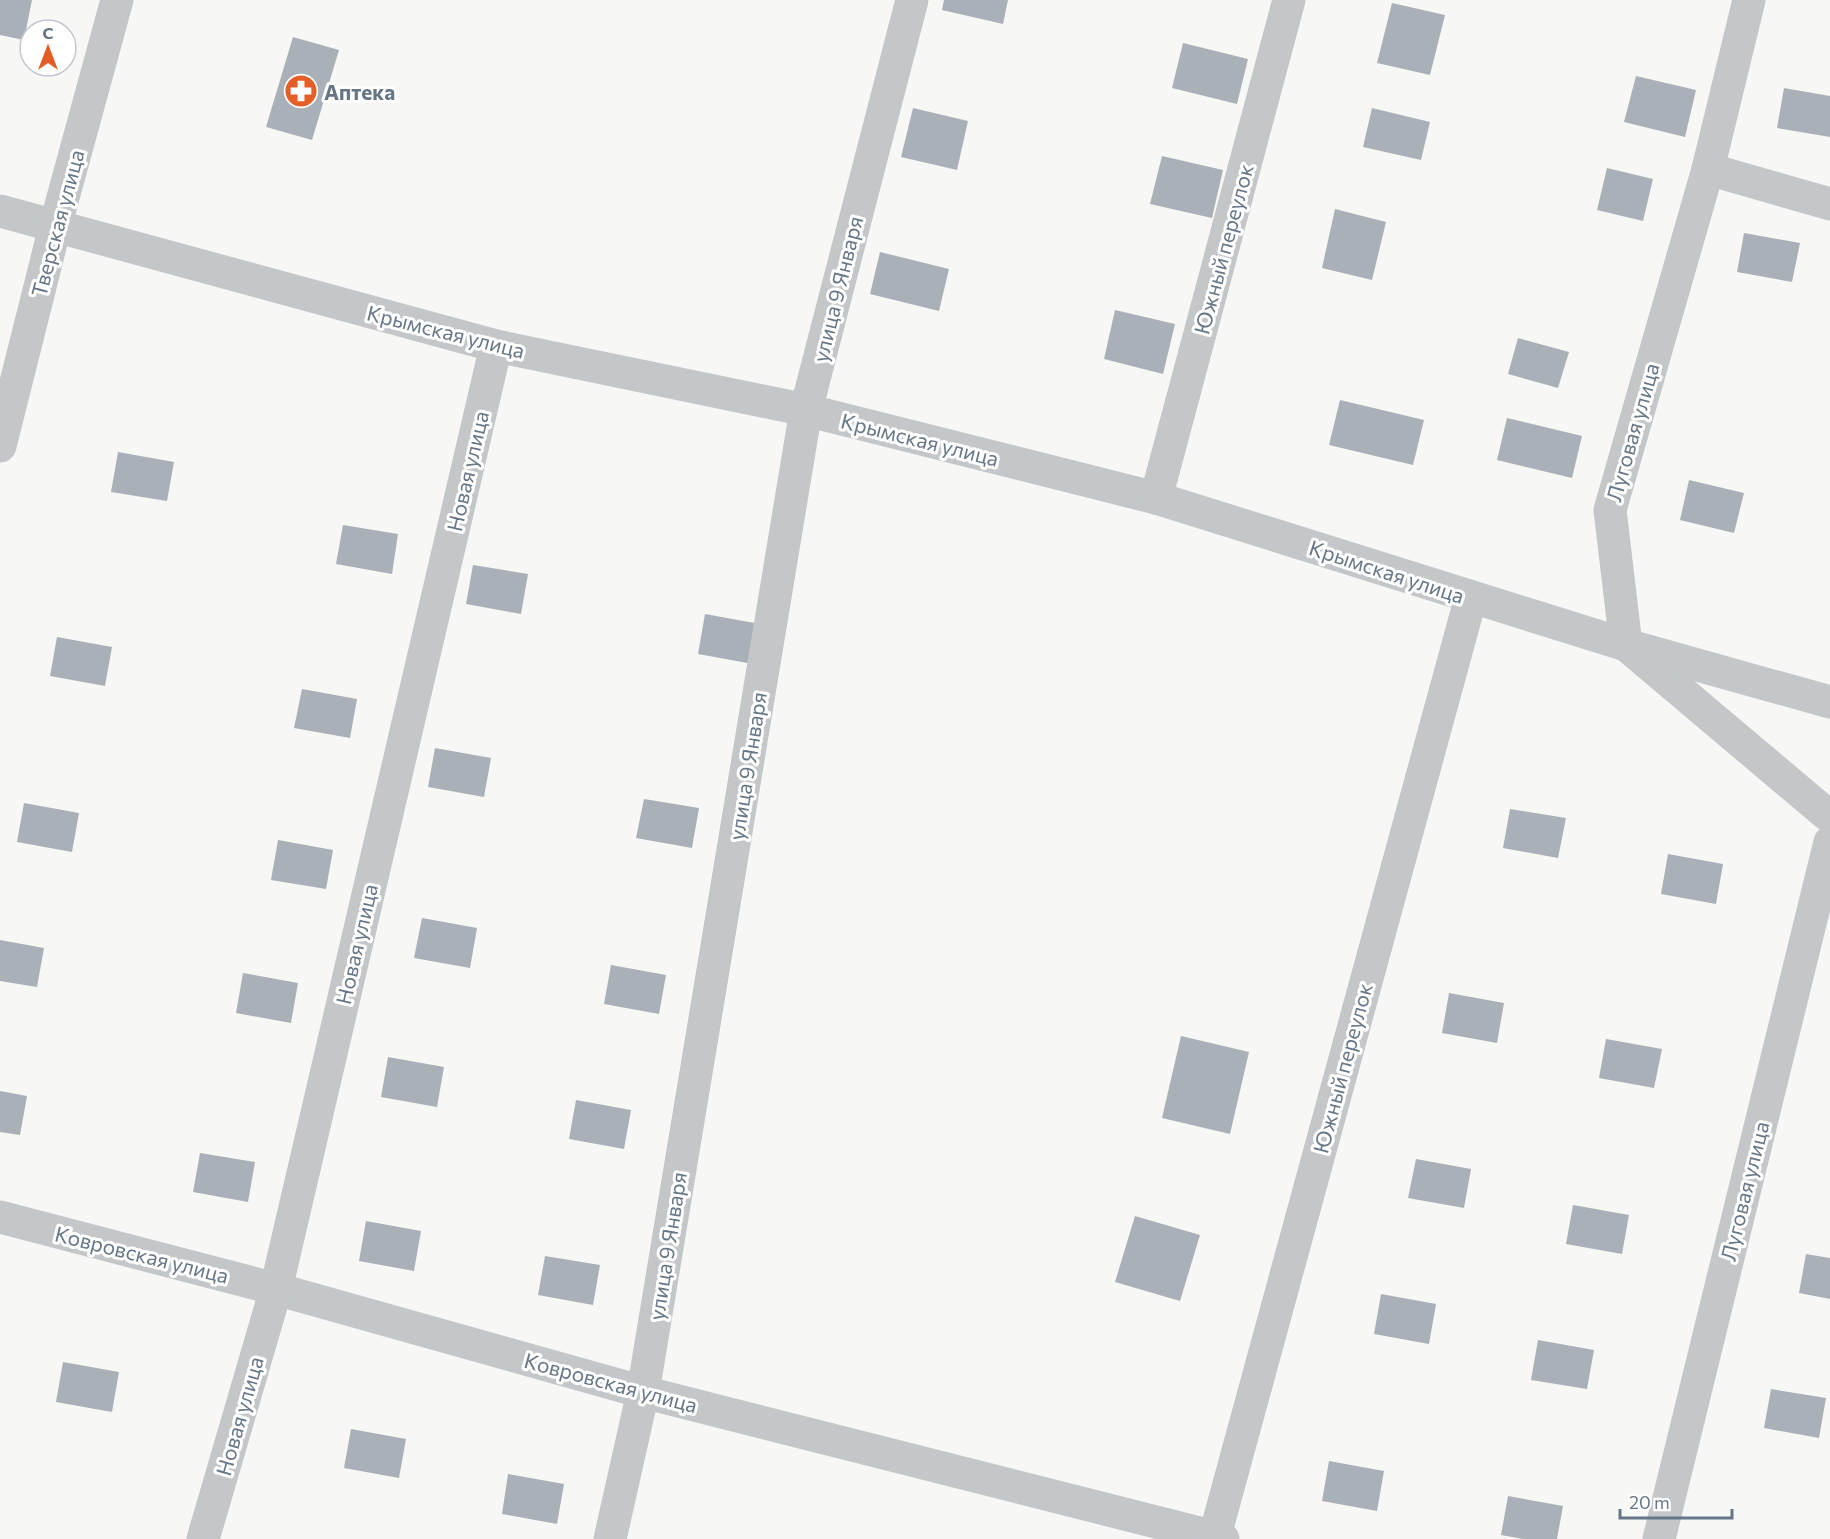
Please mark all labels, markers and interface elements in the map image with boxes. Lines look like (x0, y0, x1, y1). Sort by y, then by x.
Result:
north arrow (18, 18, 78, 78)
text: С (43, 23, 54, 42)
pharmacy icon: Аптека (283, 73, 319, 109)
place label: Аптека (324, 79, 395, 104)
street label: Тверская улица (25, 147, 89, 299)
street label: Южный переулок (1188, 161, 1258, 337)
street label: улица 9 Января (807, 213, 867, 365)
street label: Крымская улица (365, 299, 527, 363)
street label: Луговая улица (1600, 360, 1664, 504)
street label: Крымская улица (839, 407, 1001, 471)
street label: Новая улица (441, 408, 493, 534)
street label: Крымская улица (1306, 534, 1468, 608)
street label: улица 9 Января (723, 690, 771, 842)
street label: Новая улица (330, 881, 382, 1007)
street label: Южный переулок (1307, 980, 1377, 1156)
street label: Луговая улица (1715, 1119, 1773, 1263)
street label: улица 9 Января (643, 1170, 691, 1322)
street label: Ковровская улица (53, 1220, 231, 1288)
street label: Ковровская улица (522, 1347, 700, 1417)
street label: Новая улица (210, 1354, 268, 1478)
scale bar (1620, 1482, 1732, 1520)
text: 20 m (1629, 1491, 1670, 1513)

